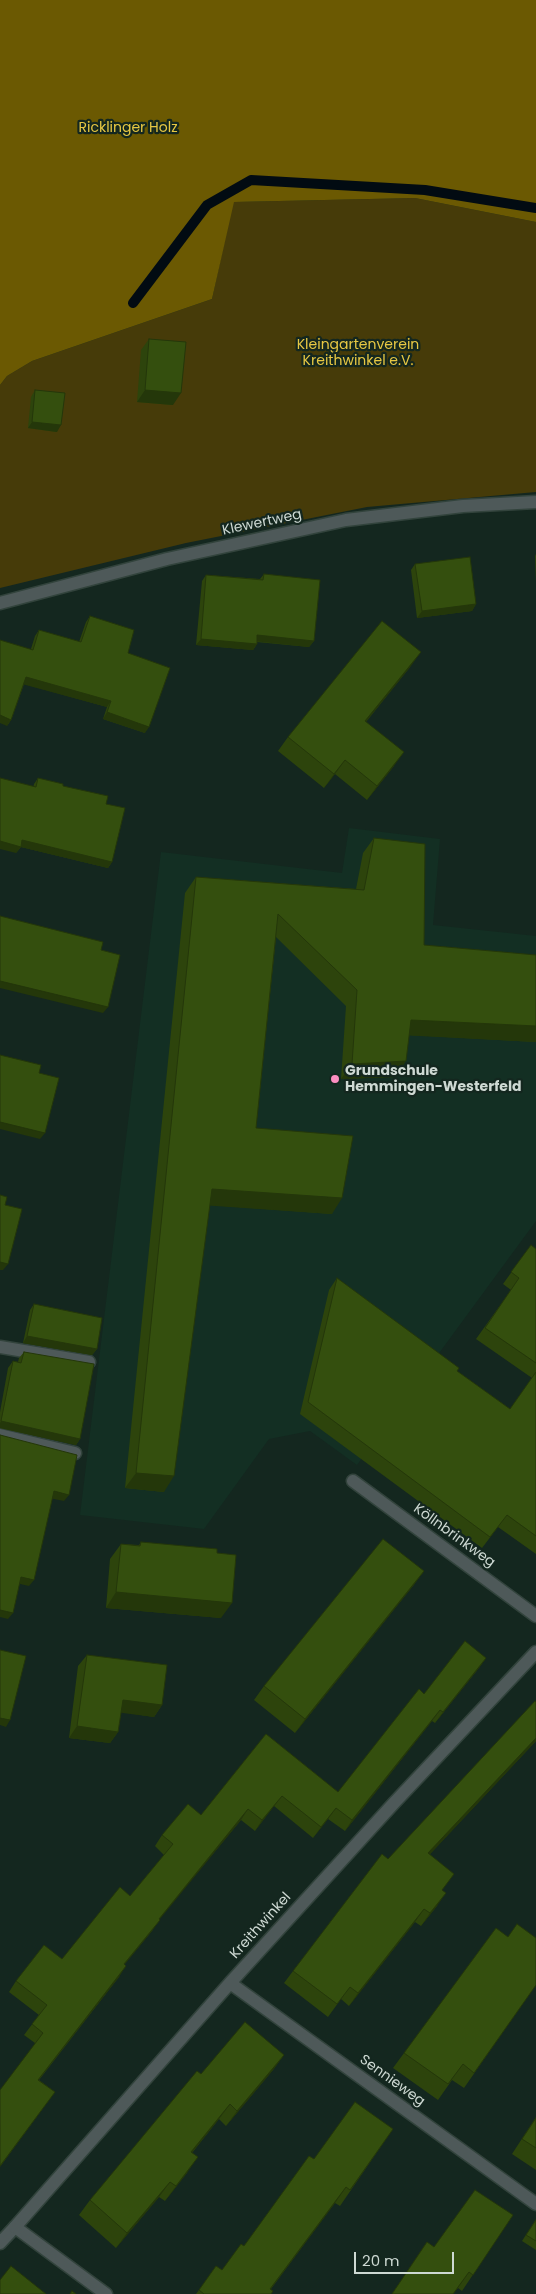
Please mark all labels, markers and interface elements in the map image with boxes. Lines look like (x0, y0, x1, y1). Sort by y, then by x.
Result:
park label: Ricklinger Holz (78, 120, 178, 136)
park label: Kleingartenverein Kreithwinkel e.V. (297, 337, 419, 370)
street label: Klewertweg (221, 506, 303, 540)
place label: Grundschule Hemmingen-Westerfeld (345, 1063, 522, 1096)
marker: Grundschule Hemmingen-Westerfeld (329, 1073, 341, 1085)
street label: Köllnbrinkweg (410, 1501, 498, 1571)
street label: Kreithwinkel (227, 1890, 295, 1962)
street label: Sennieweg (356, 2052, 428, 2110)
scale bar (356, 2242, 456, 2274)
text: 20 m (362, 2250, 400, 2271)

